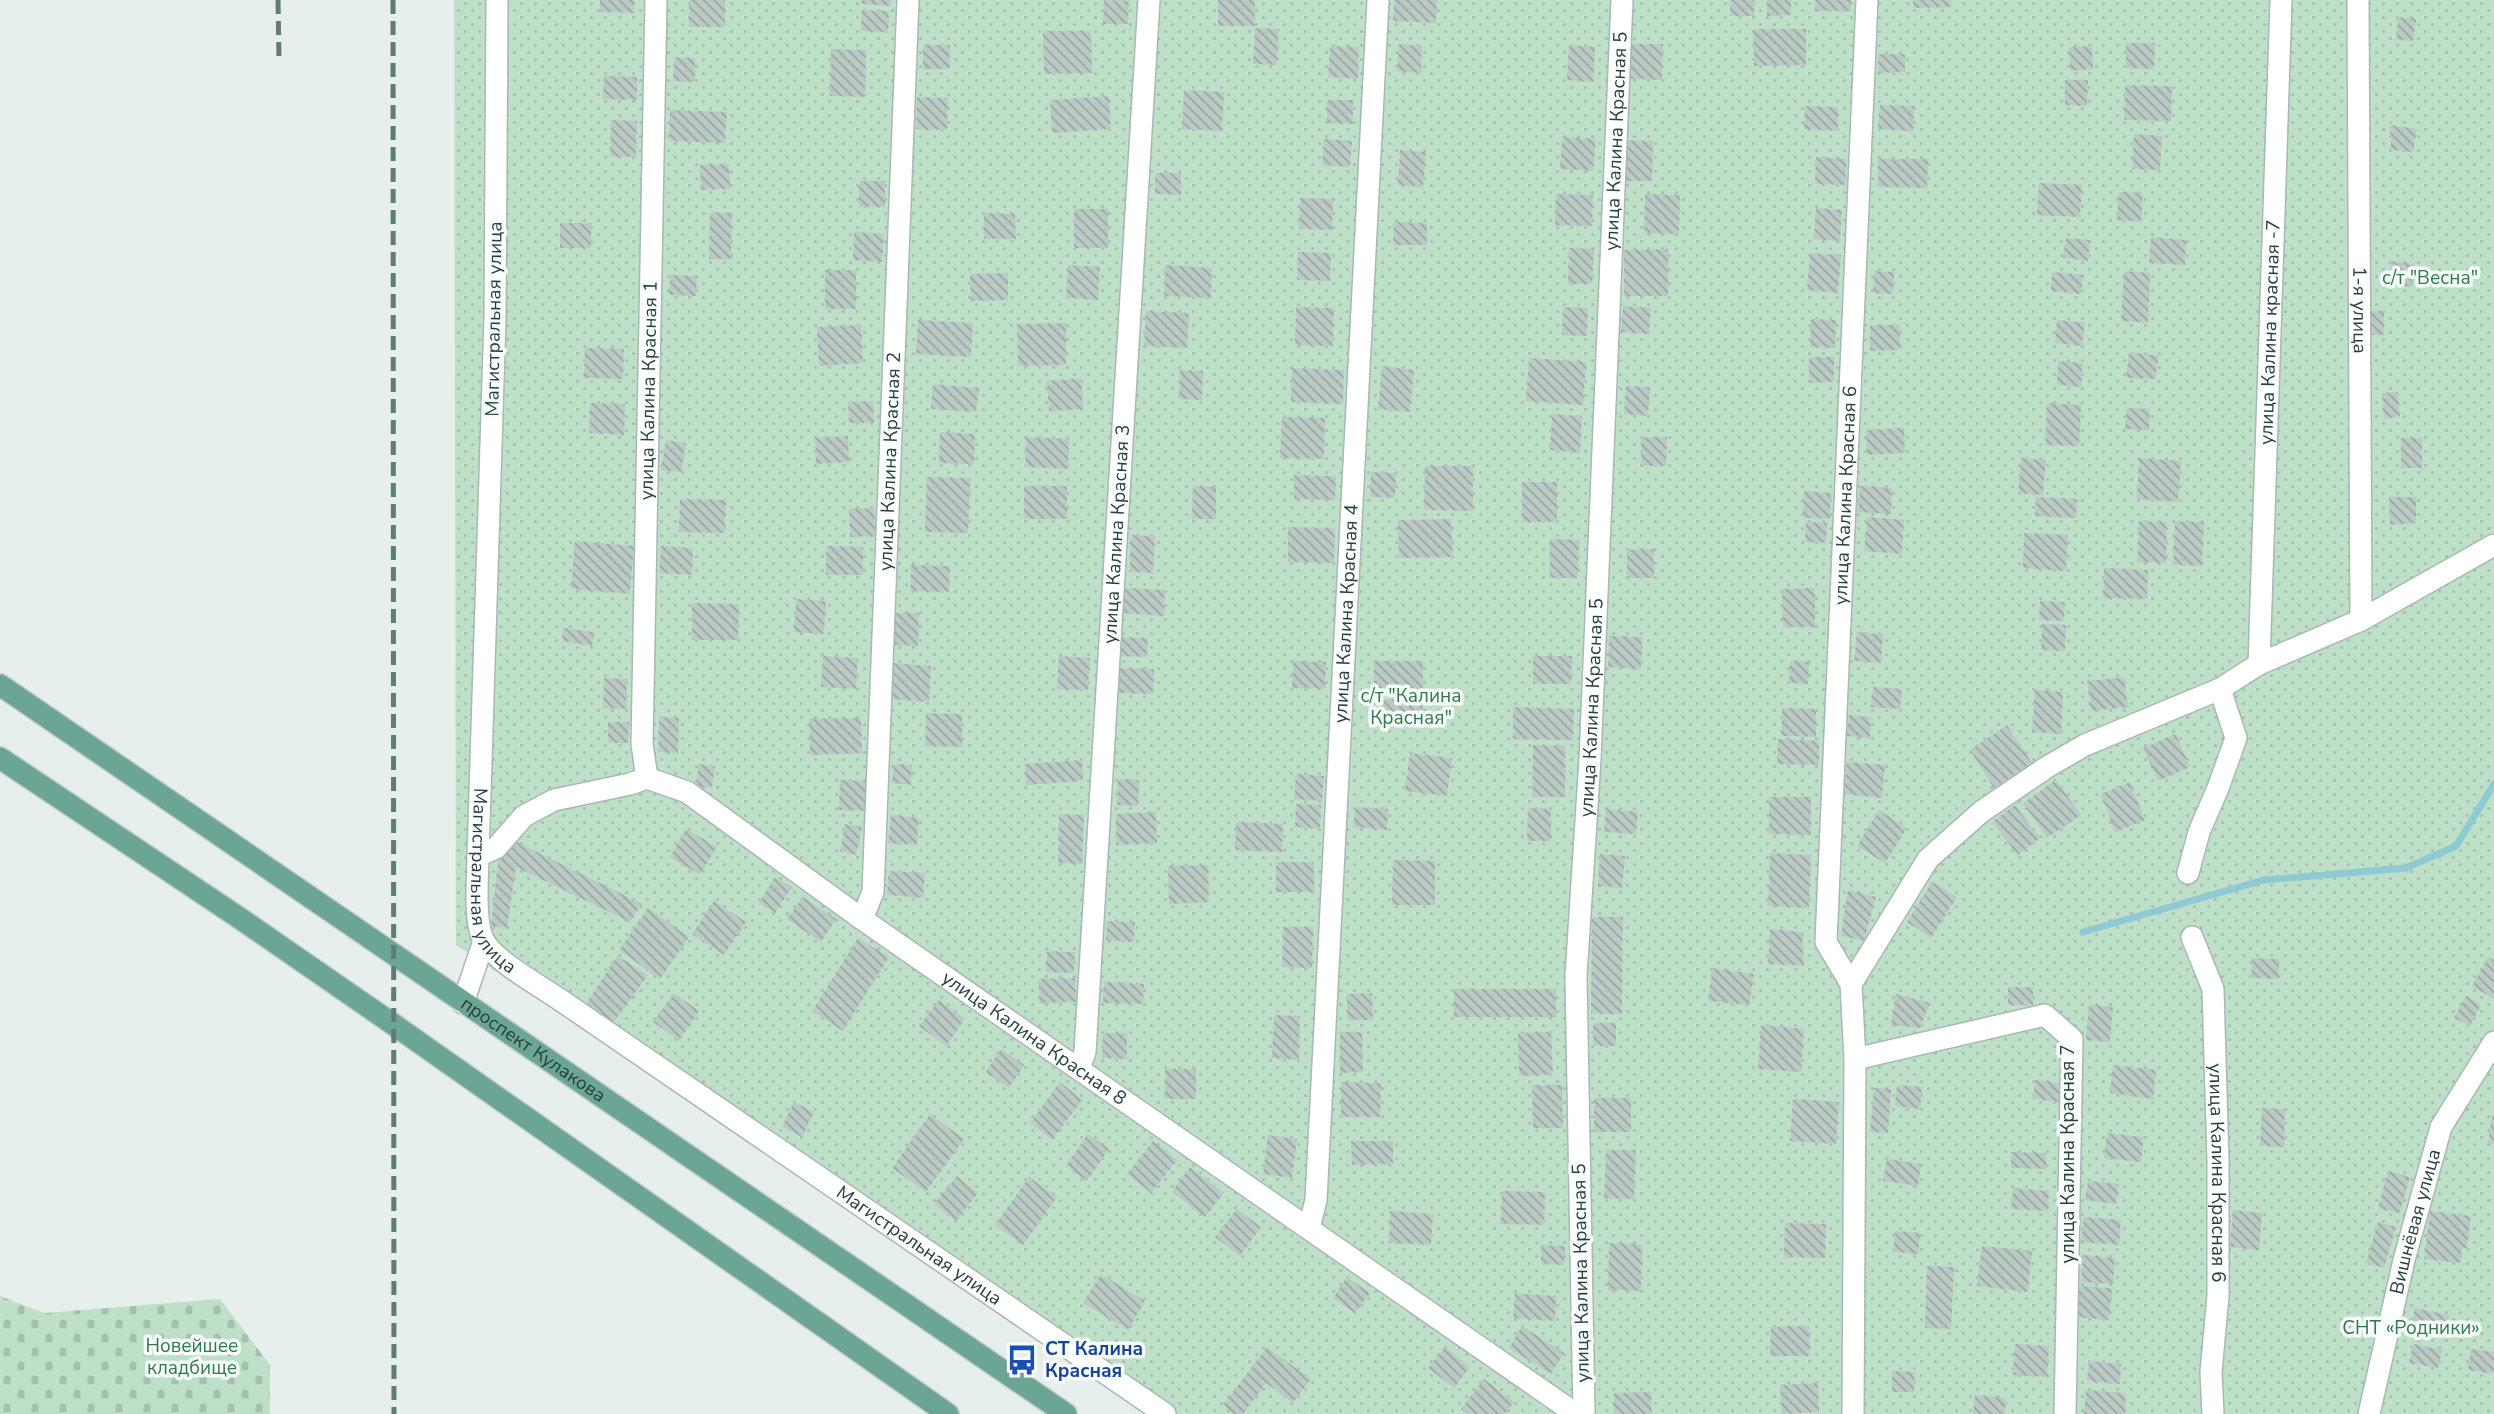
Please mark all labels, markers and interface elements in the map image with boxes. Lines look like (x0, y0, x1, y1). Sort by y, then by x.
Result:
street label: улица Калина Красная 5 (1598, 31, 1634, 251)
street label: улица Калина красная -7 (2253, 219, 2287, 445)
street label: Магистральная улица (479, 221, 509, 417)
park label: с/т "Весна" (2382, 265, 2478, 291)
street label: 1-я улица (2346, 266, 2373, 354)
street label: улица Калина Красная 1 (634, 281, 664, 500)
street label: улица Калина Красная 2 (873, 351, 907, 572)
street label: улица Калина Красная 6 (1828, 385, 1863, 606)
street label: улица Калина Красная 3 (1097, 424, 1136, 644)
street label: улица Калина Красная 4 (1328, 503, 1365, 724)
street label: улица Калина Красная 5 (1573, 597, 1610, 818)
park label: с/т "Калина Красная" (1361, 683, 1462, 731)
street label: Магистральная улица (464, 788, 522, 980)
street label: улица Калина Красная 8 (937, 965, 1132, 1112)
street label: проспект Кулакова (455, 991, 611, 1109)
street label: улица Калина Красная 7 (2055, 1044, 2081, 1264)
street label: улица Калина Красная 6 (2202, 1063, 2231, 1283)
street label: Вишнёвая улица (2384, 1146, 2447, 1297)
street label: улица Калина Красная 5 (1566, 1163, 1596, 1383)
street label: Магистральная улица (831, 1180, 1007, 1311)
park label: СНТ «Родники» (2342, 1315, 2480, 1341)
park label: Новейшее кладбище (146, 1333, 238, 1381)
place label: СТ Калина Красная (1045, 1336, 1143, 1384)
bus stop icon: СТ Калина Красная (1005, 1343, 1039, 1377)

